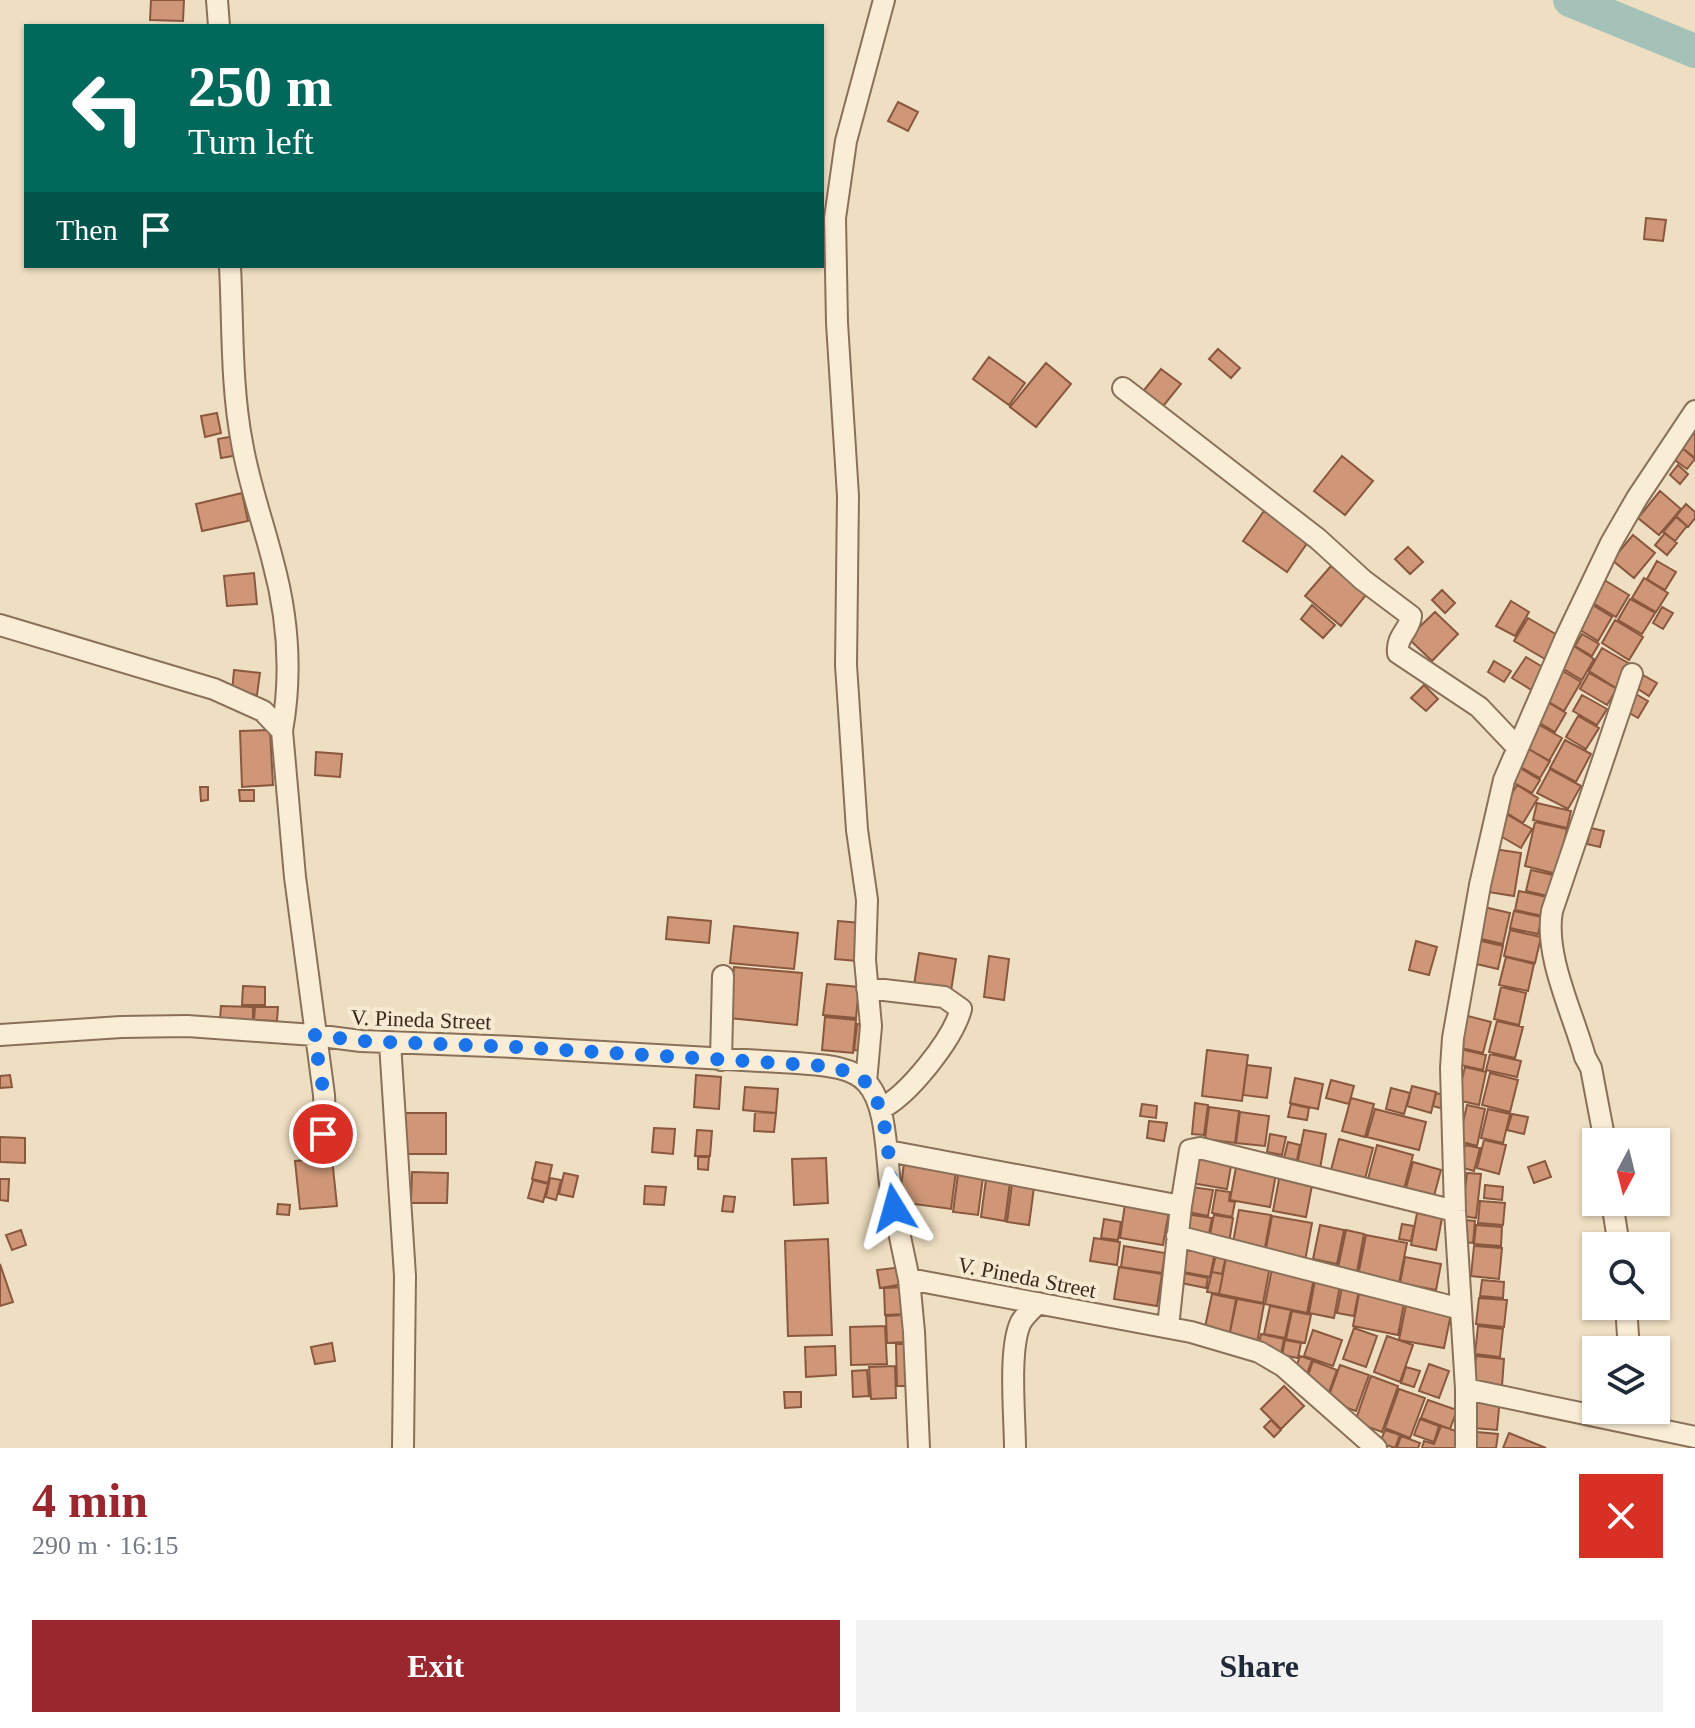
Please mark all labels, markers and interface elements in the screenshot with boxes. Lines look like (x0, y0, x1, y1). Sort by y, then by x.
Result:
icon: left (56, 56, 160, 160)
text: 250 m (188, 56, 333, 118)
text: Turn left (188, 122, 314, 162)
icon: arrive (134, 208, 178, 252)
text: Then (56, 213, 118, 246)
street label: V. Pineda Street (350, 1005, 492, 1034)
pin (289, 1100, 357, 1168)
icon: arrive (301, 1112, 345, 1156)
north arrow (1582, 1128, 1670, 1216)
map controls (1582, 1128, 1670, 1424)
position arrow (852, 1166, 936, 1250)
button: search (1582, 1232, 1670, 1320)
street label: V. Pineda Street (955, 1252, 1098, 1303)
button: layers (1582, 1336, 1670, 1424)
text: 4 min (32, 1474, 148, 1527)
button: close (1579, 1474, 1663, 1558)
text: 290 m · 16:15 (32, 1531, 179, 1560)
button: Exit (32, 1620, 840, 1712)
button: Share (856, 1620, 1663, 1712)

